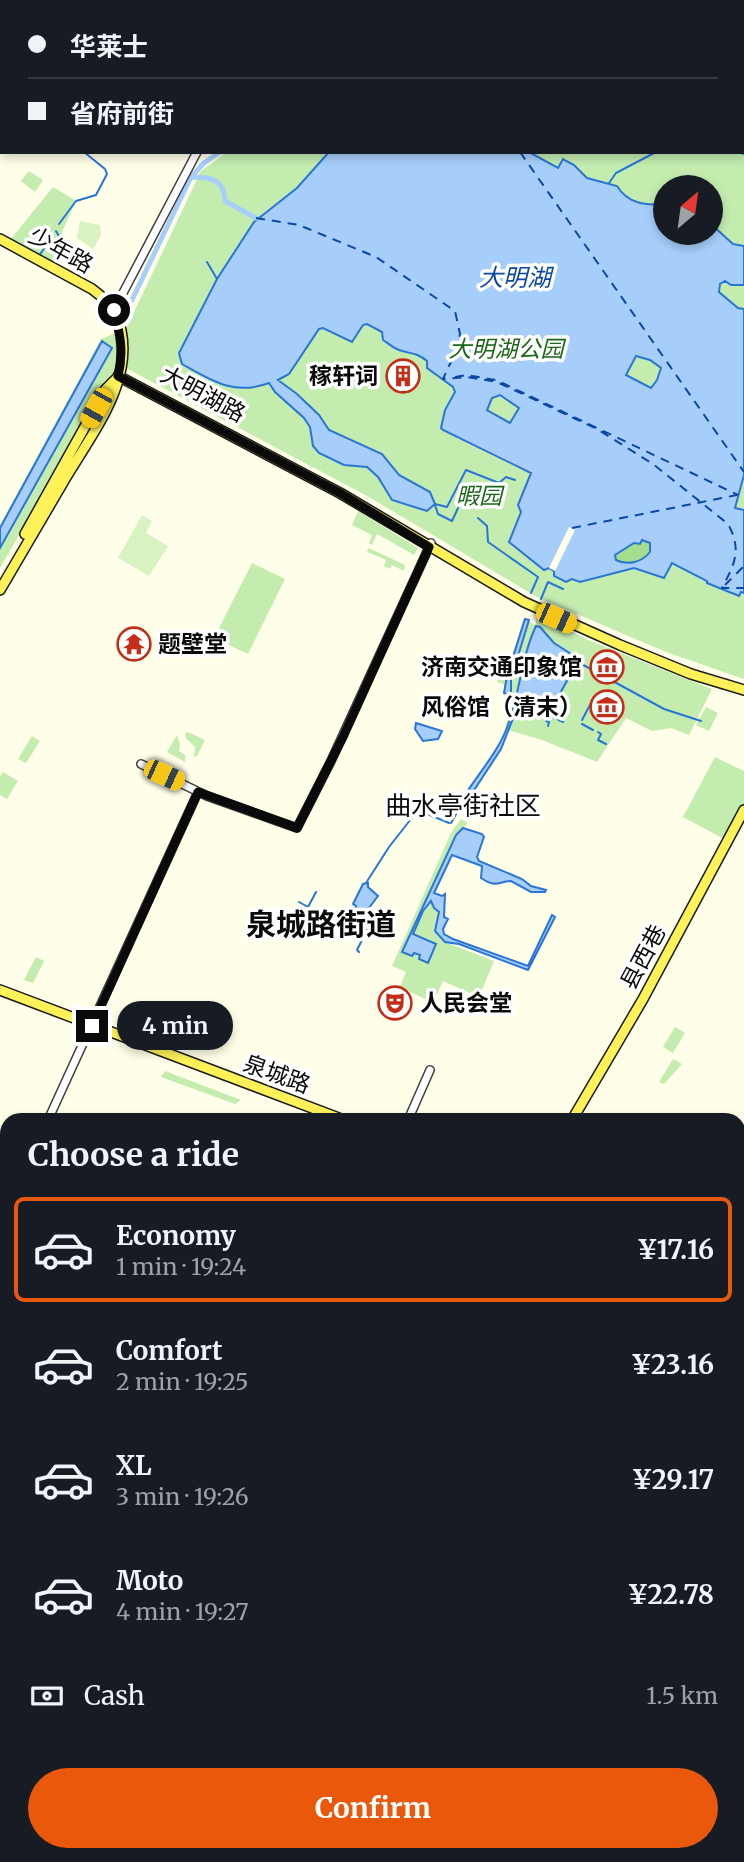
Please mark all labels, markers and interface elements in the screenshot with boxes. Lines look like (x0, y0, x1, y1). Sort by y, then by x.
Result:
text: 华莱士 (70, 30, 148, 63)
text: 省府前街 (70, 97, 174, 130)
north arrow (653, 175, 723, 245)
map controls (653, 175, 723, 245)
street label: 少年路 (24, 220, 98, 279)
water label: 大明湖 (479, 262, 555, 293)
route start (98, 294, 130, 326)
park label: 大明湖公园 (449, 334, 567, 363)
building icon: 稼轩词 (384, 357, 422, 395)
street label: 大明湖路 (156, 359, 251, 428)
place label: 稼轩词 (309, 361, 378, 390)
car (77, 385, 116, 431)
park label: 暇园 (456, 481, 505, 510)
car (533, 600, 580, 636)
temple icon: 题壁堂 (115, 625, 153, 663)
place label: 题壁堂 (158, 629, 227, 658)
museum icon: 济南交通印象馆 (588, 648, 626, 686)
place label: 济南交通印象馆 (421, 652, 582, 681)
museum icon: 风俗馆（清末） (588, 688, 626, 726)
place label: 风俗馆（清末） (421, 692, 582, 721)
car (141, 757, 188, 793)
district label: 曲水亭街社区 (385, 789, 541, 822)
district label: 泉城路街道 (246, 905, 396, 943)
street label: 县西巷 (614, 919, 672, 994)
theatre icon: 人民会堂 (376, 984, 414, 1022)
place label: 人民会堂 (420, 988, 512, 1017)
callout: 4 min (116, 1002, 232, 1050)
route end (76, 1010, 108, 1042)
text: 4 min (142, 1011, 208, 1040)
street label: 泉城路 (240, 1048, 315, 1099)
text: Choose a ride (28, 1135, 239, 1175)
icon: car (32, 1218, 95, 1281)
text: Economy (116, 1219, 236, 1252)
text: ¥17.16 (637, 1233, 714, 1266)
text: 1 min · 19:24 (116, 1252, 246, 1281)
icon: car (32, 1333, 95, 1396)
text: Comfort (116, 1334, 222, 1367)
text: ¥23.16 (631, 1348, 714, 1381)
text: 2 min · 19:25 (116, 1367, 248, 1396)
icon: car (32, 1448, 95, 1511)
text: XL (116, 1449, 152, 1482)
text: ¥29.17 (632, 1463, 714, 1496)
text: 3 min · 19:26 (116, 1482, 249, 1511)
icon: car (32, 1563, 95, 1626)
text: Moto (116, 1564, 183, 1597)
text: ¥22.78 (628, 1578, 714, 1611)
text: 4 min · 19:27 (116, 1597, 249, 1626)
icon: cash (28, 1677, 66, 1715)
text: Cash (84, 1679, 145, 1712)
text: 1.5 km (646, 1681, 718, 1710)
button: Confirm (28, 1768, 718, 1848)

